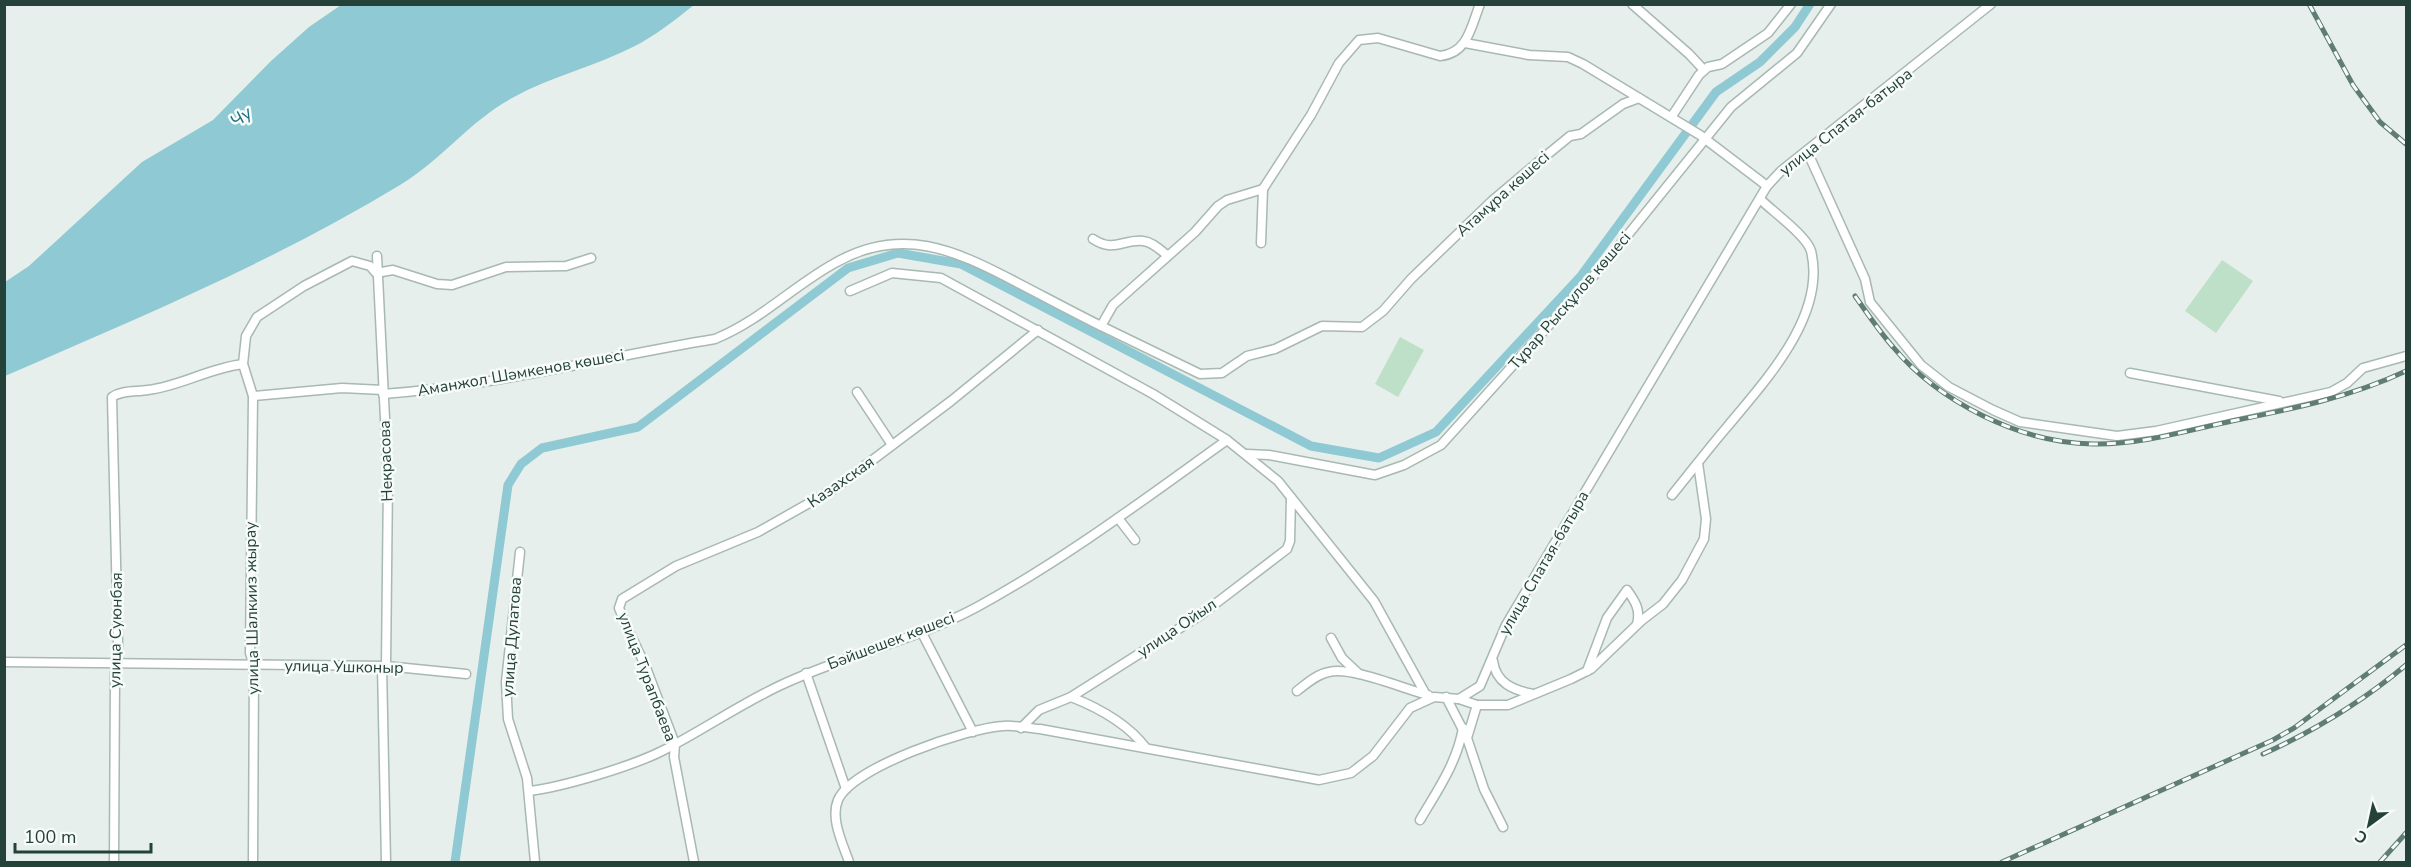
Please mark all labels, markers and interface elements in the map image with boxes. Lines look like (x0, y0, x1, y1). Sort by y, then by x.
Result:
street label: улица Спатая-батыра (1775, 63, 1917, 181)
water label: Чу (225, 101, 257, 133)
street label: Атамұра көшесі (1452, 146, 1554, 242)
street label: Тұрар Рысқұлов көшесі (1504, 227, 1636, 375)
street label: Аманжол Шәмкенов көшесі (416, 344, 626, 402)
street label: Некрасова (374, 420, 398, 502)
street label: Казахская (803, 451, 879, 513)
street label: улица Спатая-батыра (1494, 487, 1594, 639)
street label: улица Шалкииз жырау (239, 521, 265, 695)
street label: улица Суюнбая (104, 572, 128, 688)
street label: улица Дулатова (497, 576, 527, 698)
street label: улица Ойыл (1133, 593, 1221, 663)
street label: Бәйшешек көшесі (824, 607, 958, 675)
street label: улица Турапбаева (612, 609, 682, 745)
street label: улица Ушконыр (284, 655, 404, 679)
north arrow (2339, 795, 2399, 855)
scale bar (15, 816, 152, 854)
text: С (2351, 824, 2372, 849)
text: 100 m (24, 825, 76, 849)

